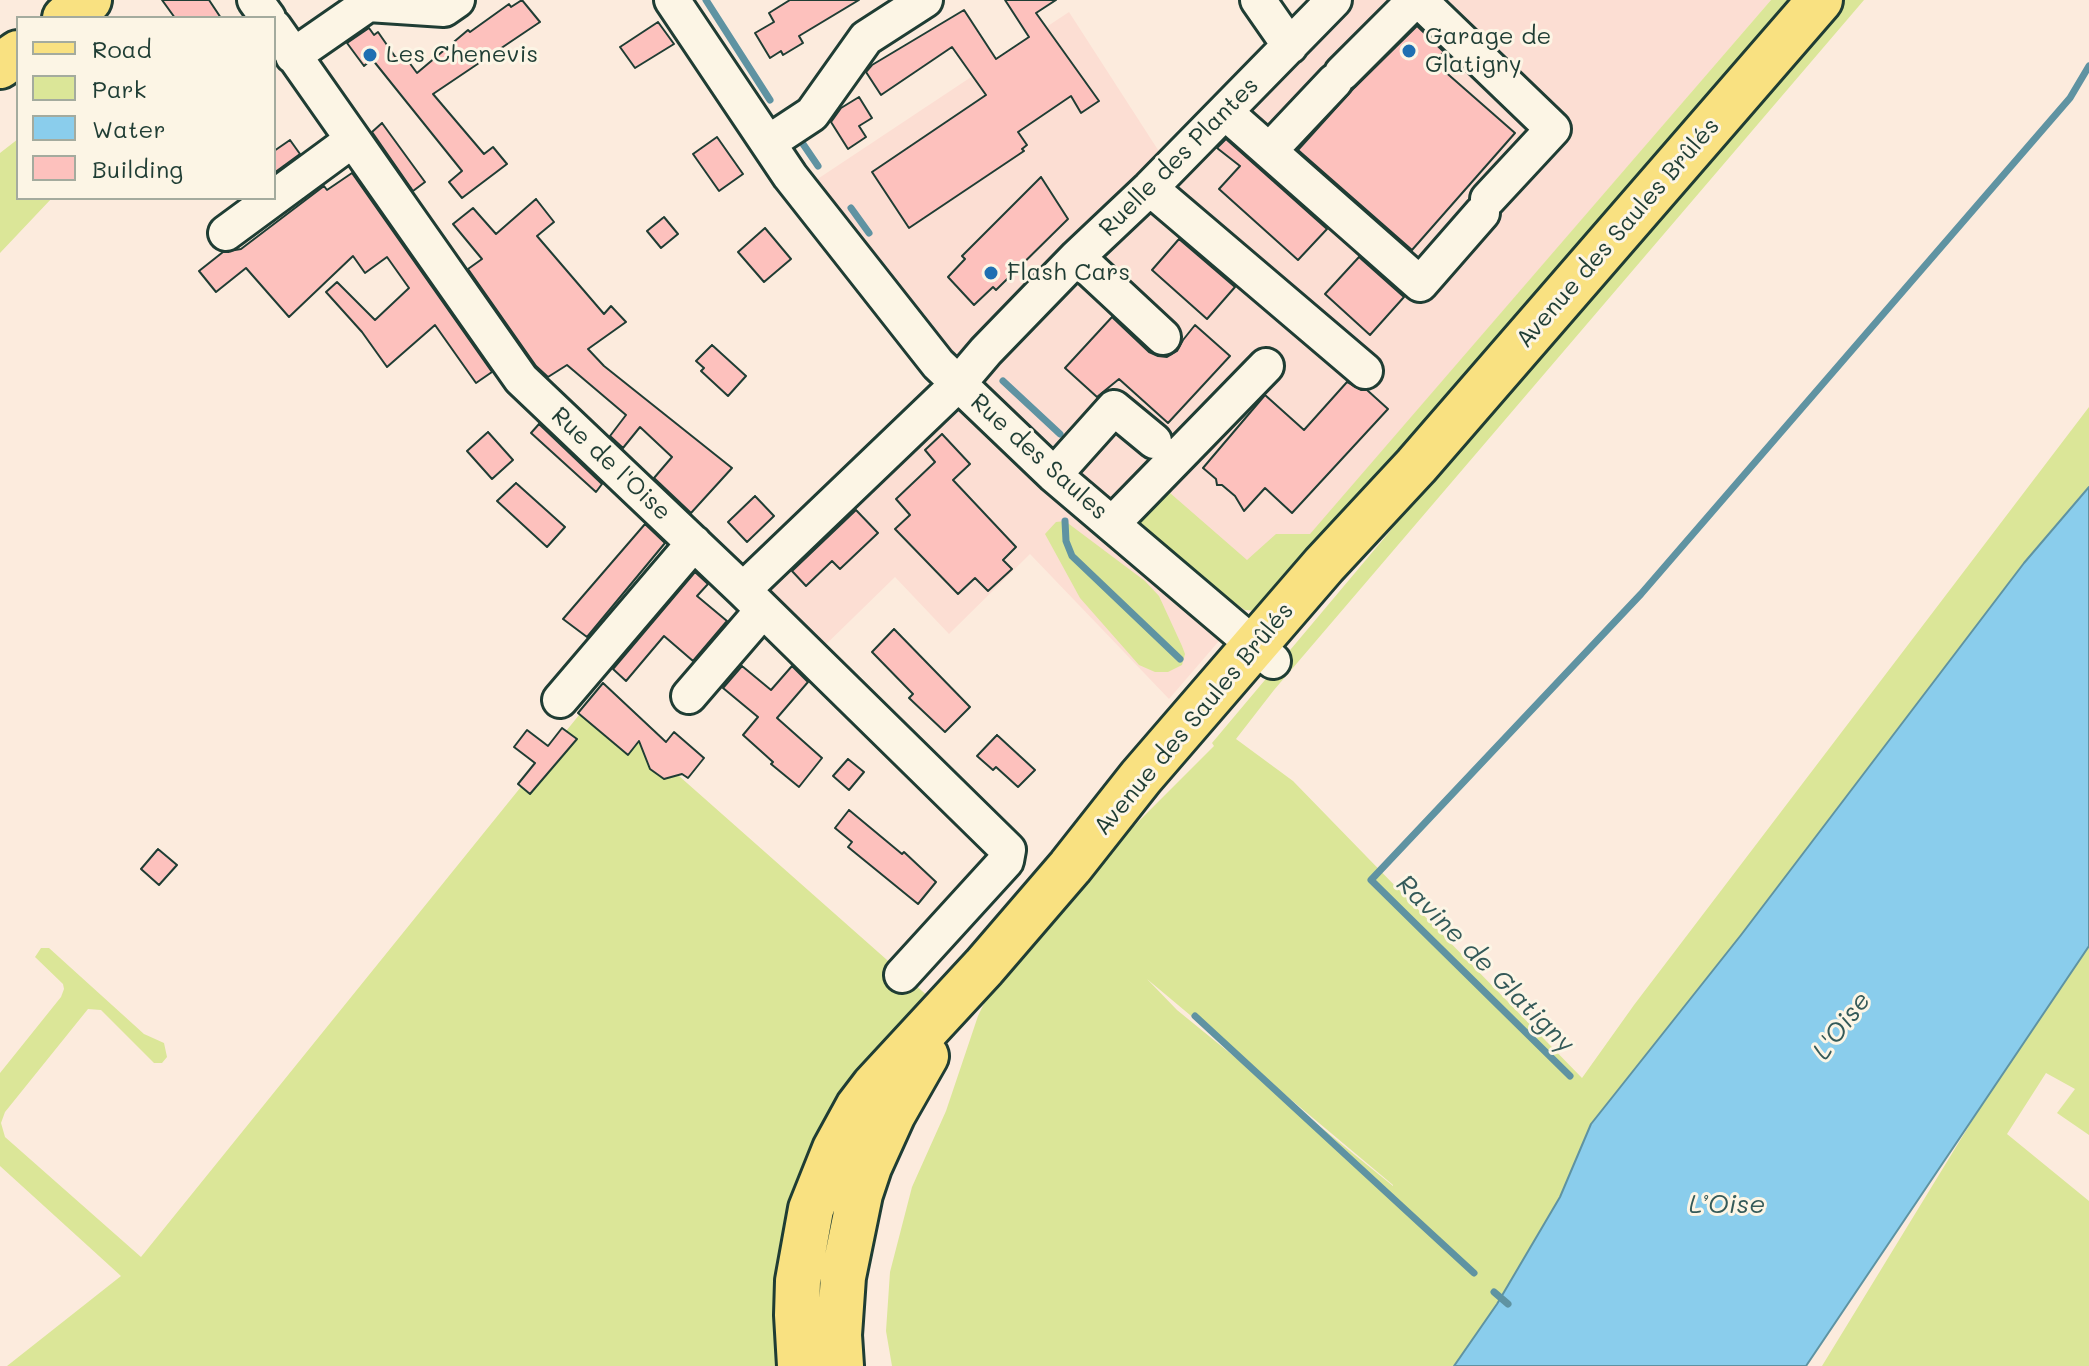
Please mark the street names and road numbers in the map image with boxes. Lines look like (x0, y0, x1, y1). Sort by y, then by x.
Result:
street label: Ruelle des Plantes (1093, 71, 1265, 243)
street label: Avenue des Saules Brûlés (1510, 112, 1726, 354)
street label: Rue des Saules (964, 388, 1114, 526)
street label: Rue de l'Oise (545, 401, 677, 527)
street label: Avenue des Saules Brûlés (1088, 597, 1300, 841)

